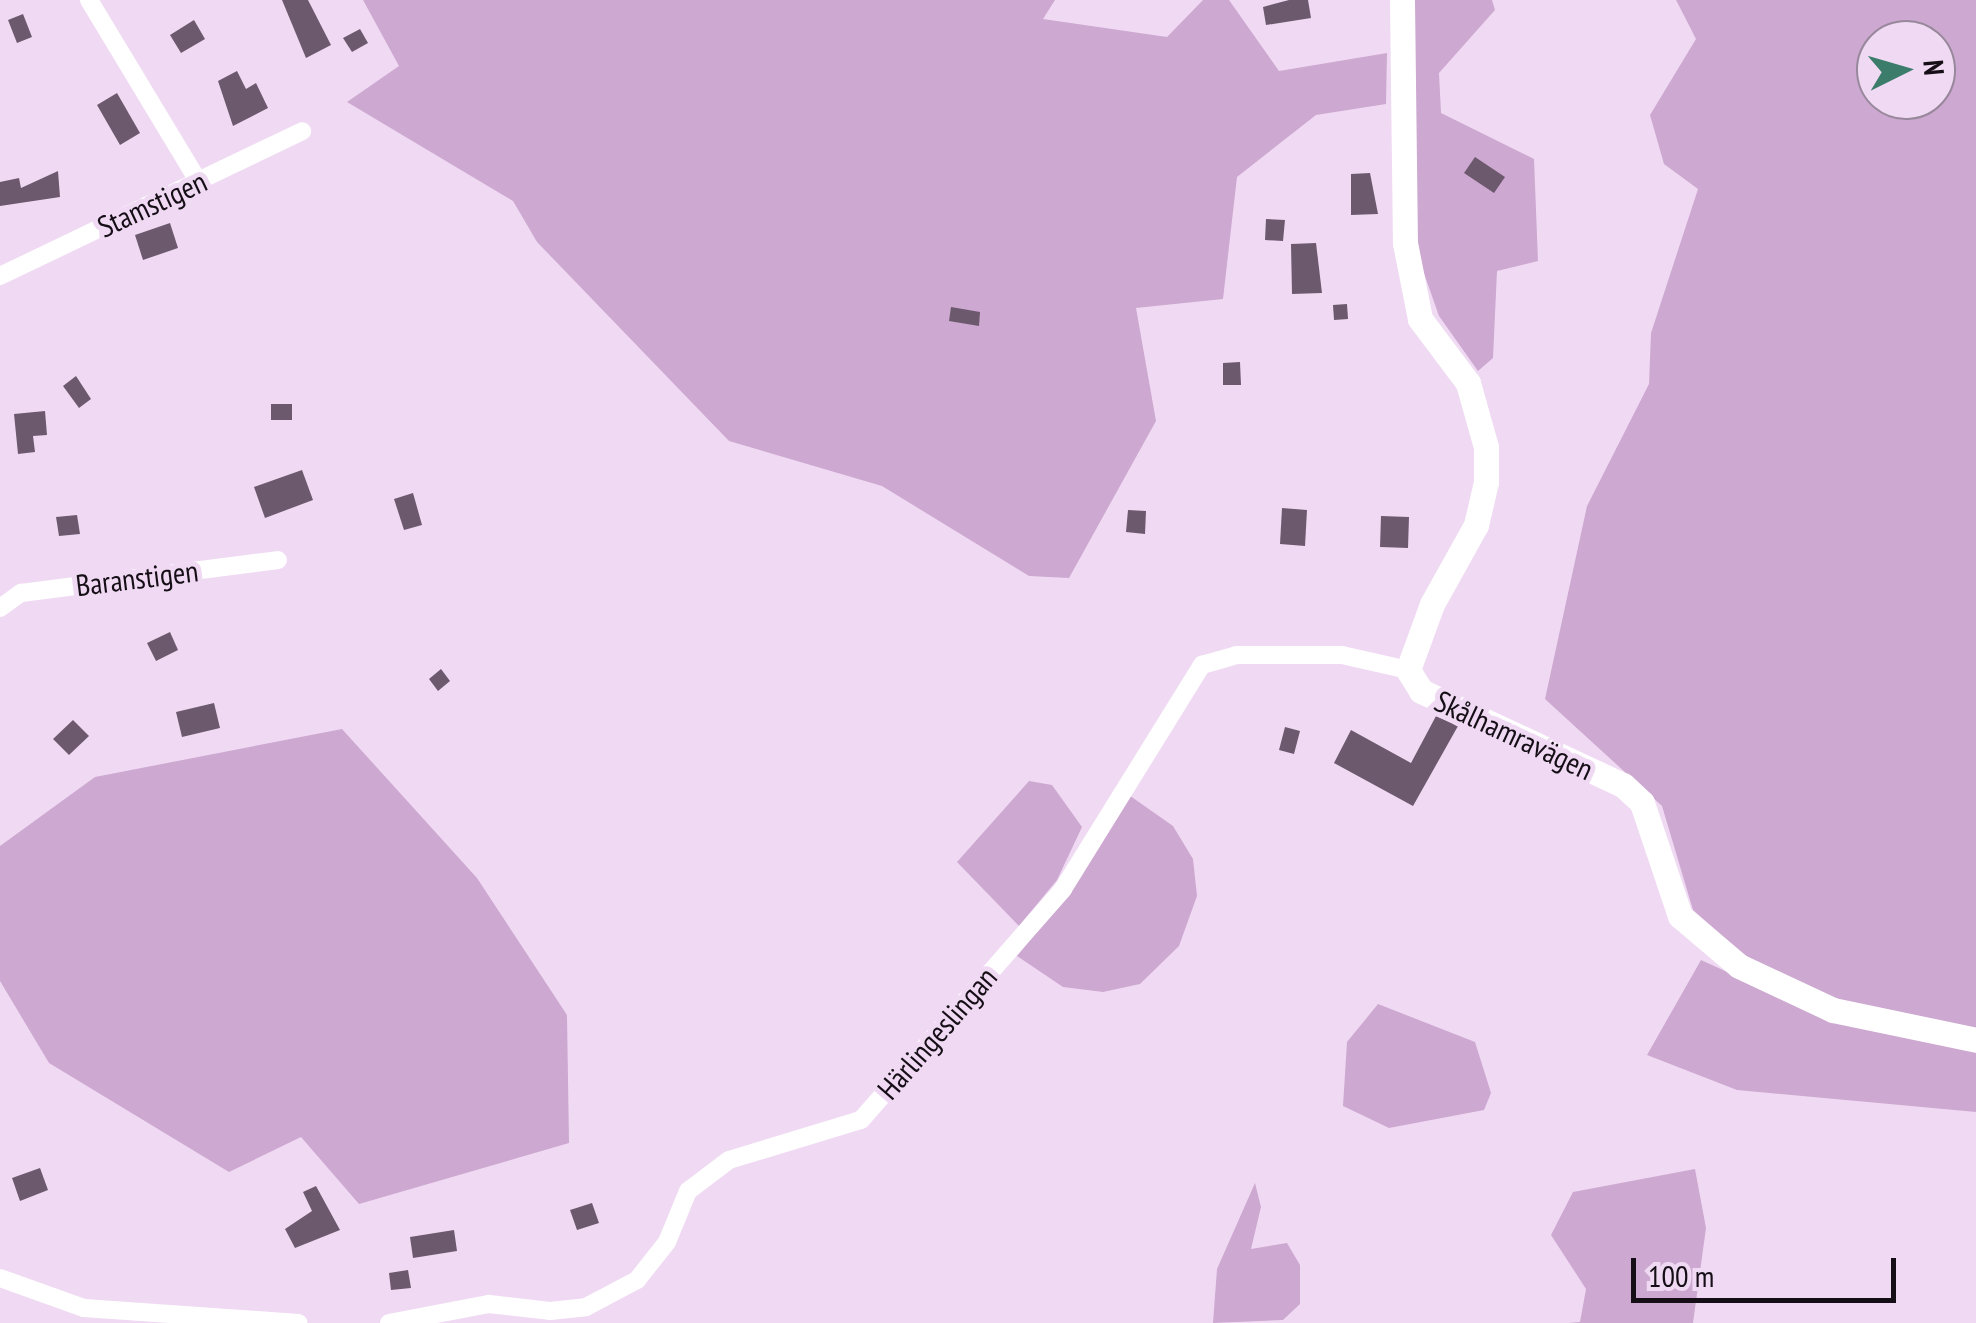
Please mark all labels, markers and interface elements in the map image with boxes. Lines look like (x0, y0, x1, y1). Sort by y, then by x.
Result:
north arrow (1856, 20, 1956, 120)
text: N (1915, 58, 1953, 77)
street label: Stamstigen (92, 163, 212, 245)
street label: Baranstigen (74, 553, 200, 603)
street label: Skålhamravägen (1429, 683, 1599, 787)
street label: Härlingeslingan (870, 960, 1004, 1106)
scale bar (1636, 1238, 1901, 1300)
text: 100 m (1648, 1256, 1714, 1295)

